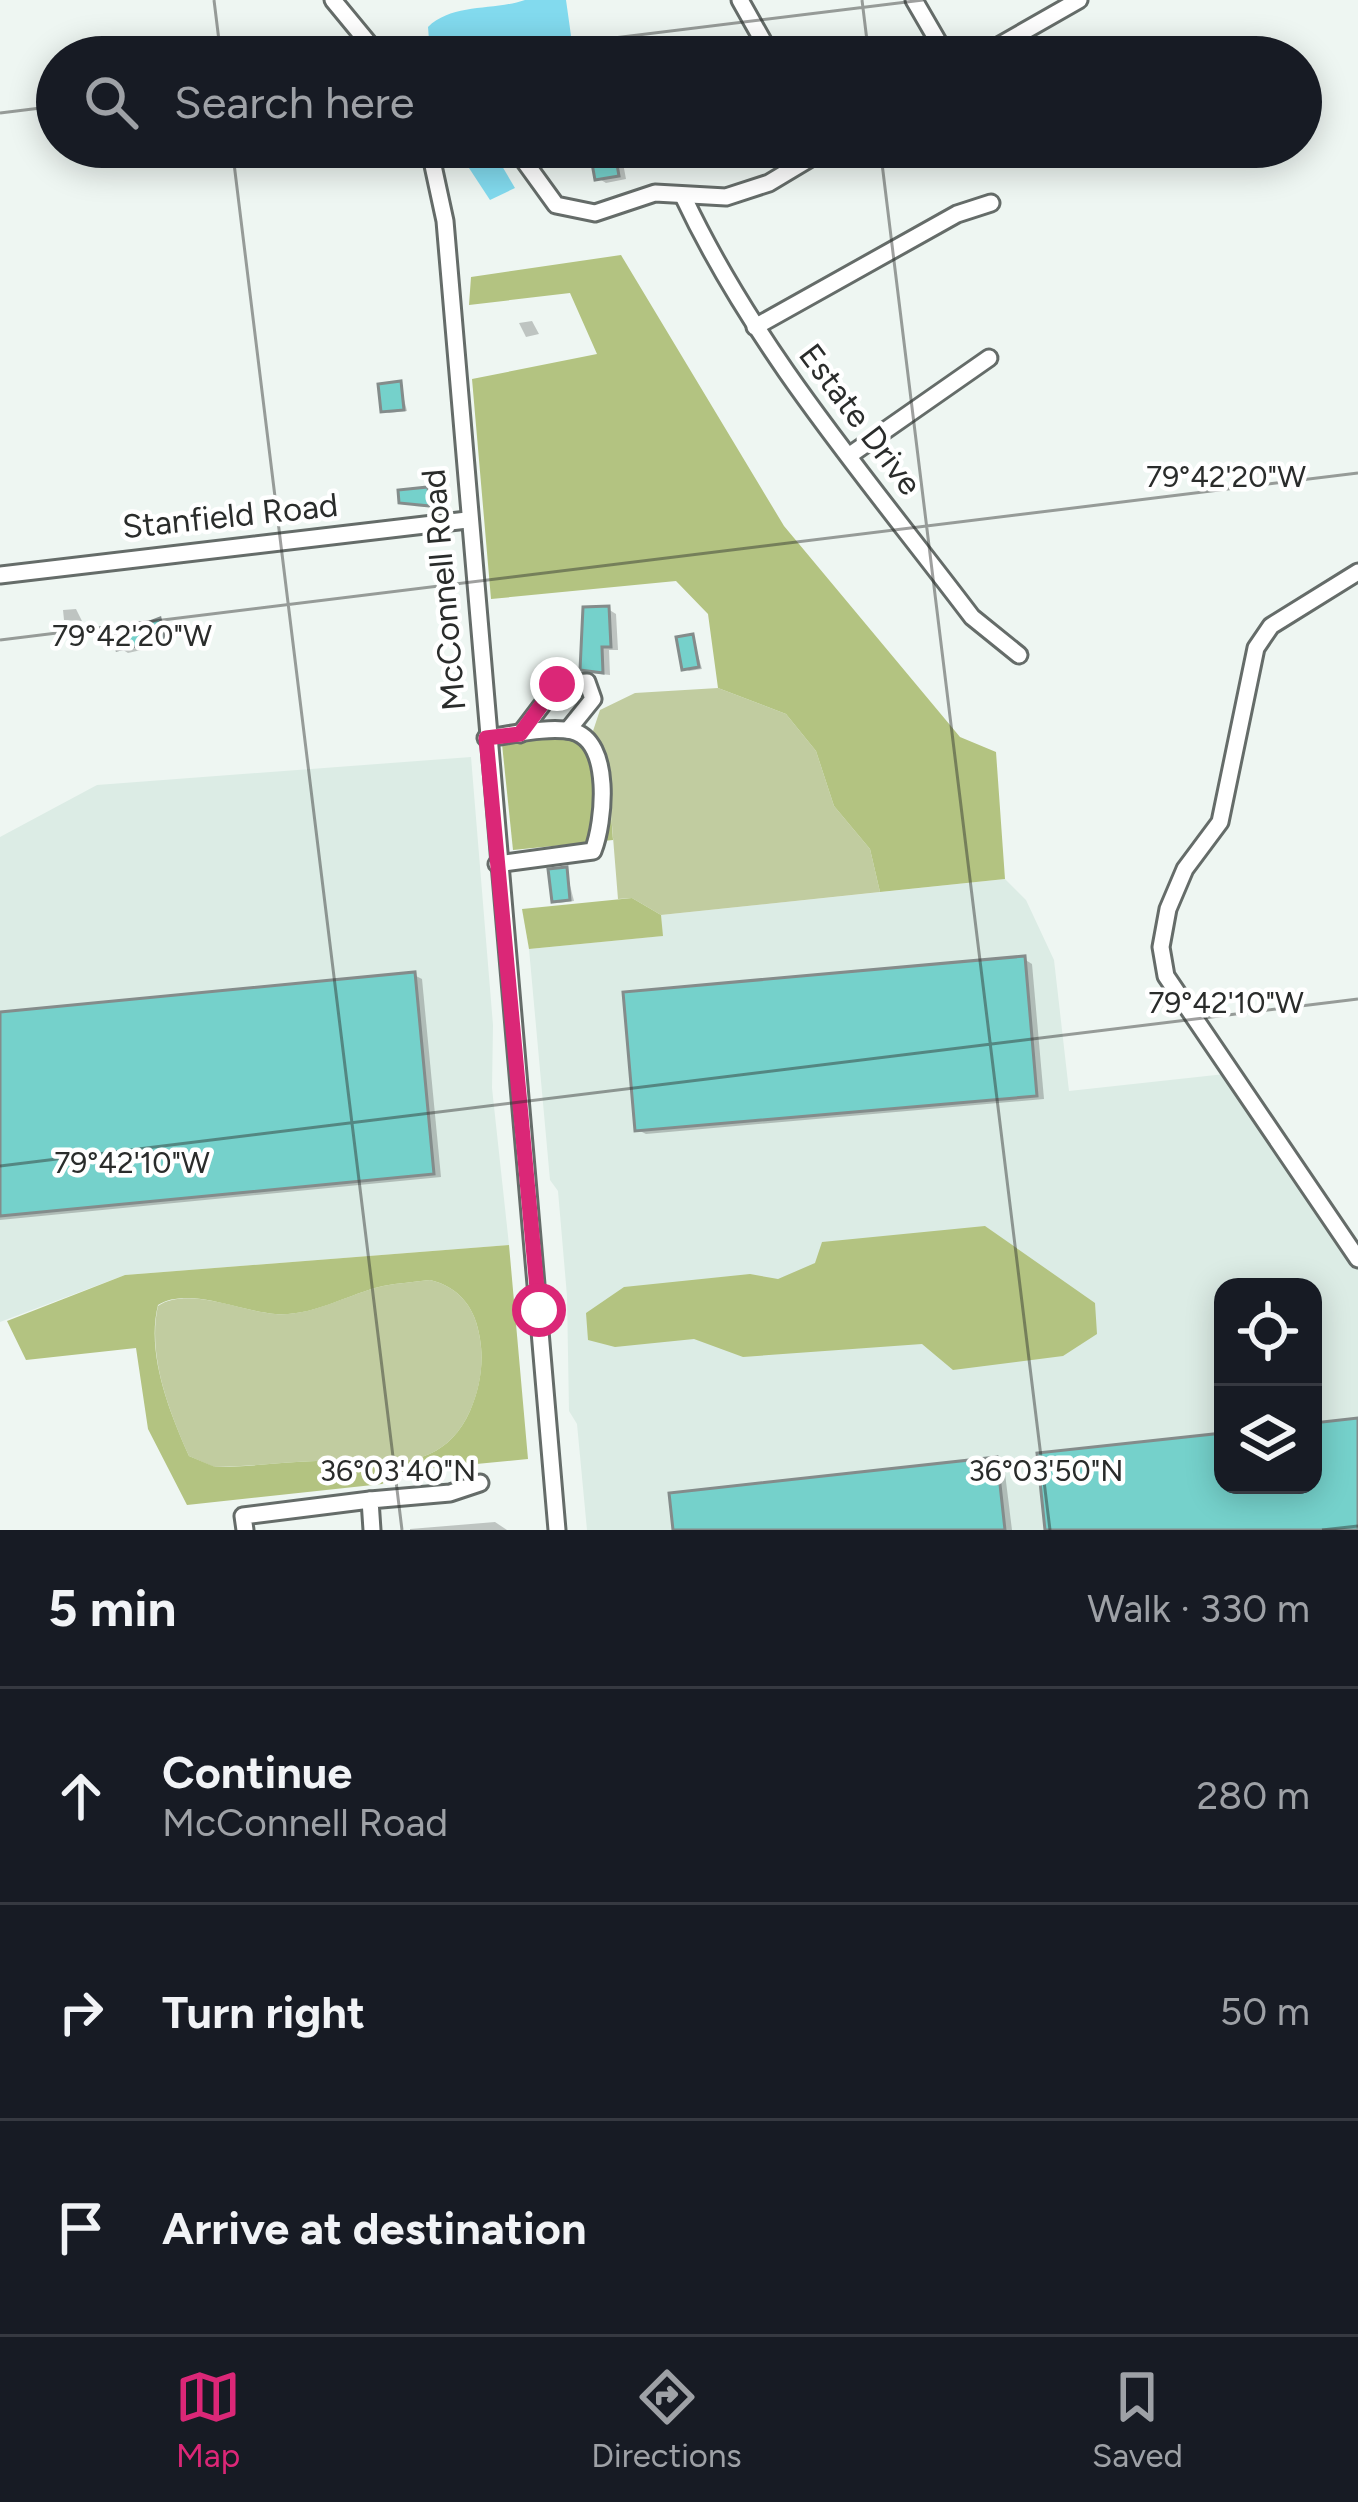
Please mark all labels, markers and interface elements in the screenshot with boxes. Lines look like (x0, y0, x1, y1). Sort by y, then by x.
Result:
search box (36, 36, 1322, 168)
icon: search (78, 69, 144, 135)
text: Search here (174, 75, 414, 129)
street label: Estate Drive (791, 336, 930, 503)
text: 79°42'20"W (1146, 458, 1306, 495)
street label: McConnell Road (414, 468, 473, 712)
street label: Stanfield Road (120, 485, 340, 546)
text: 79°42'20"W (52, 617, 212, 654)
route end (530, 657, 584, 711)
text: 79°42'10"W (1148, 984, 1304, 1021)
text: 79°42'10"W (54, 1144, 210, 1181)
map controls (1214, 1278, 1322, 1494)
button: locate (1214, 1278, 1322, 1386)
route start (512, 1283, 566, 1337)
button: layers (1214, 1386, 1322, 1494)
text: 36°03'40"N (320, 1452, 476, 1489)
text: 36°03'50"N (968, 1452, 1124, 1489)
text: 5 min (48, 1578, 177, 1639)
text: Walk · 330 m (1087, 1585, 1310, 1632)
text: Continue (162, 1745, 352, 1799)
icon: ahead (48, 1763, 114, 1829)
text: 280 m (1196, 1772, 1310, 1819)
text: McConnell Road (162, 1799, 448, 1846)
icon: right (48, 1979, 114, 2045)
text: Turn right (162, 1985, 365, 2039)
text: 50 m (1220, 1988, 1310, 2035)
icon: arrive (48, 2195, 114, 2261)
text: Arrive at destination (162, 2201, 586, 2255)
tab: Map (175, 2364, 241, 2475)
tab: Directions (591, 2364, 742, 2475)
tab: Saved (1092, 2364, 1183, 2475)

